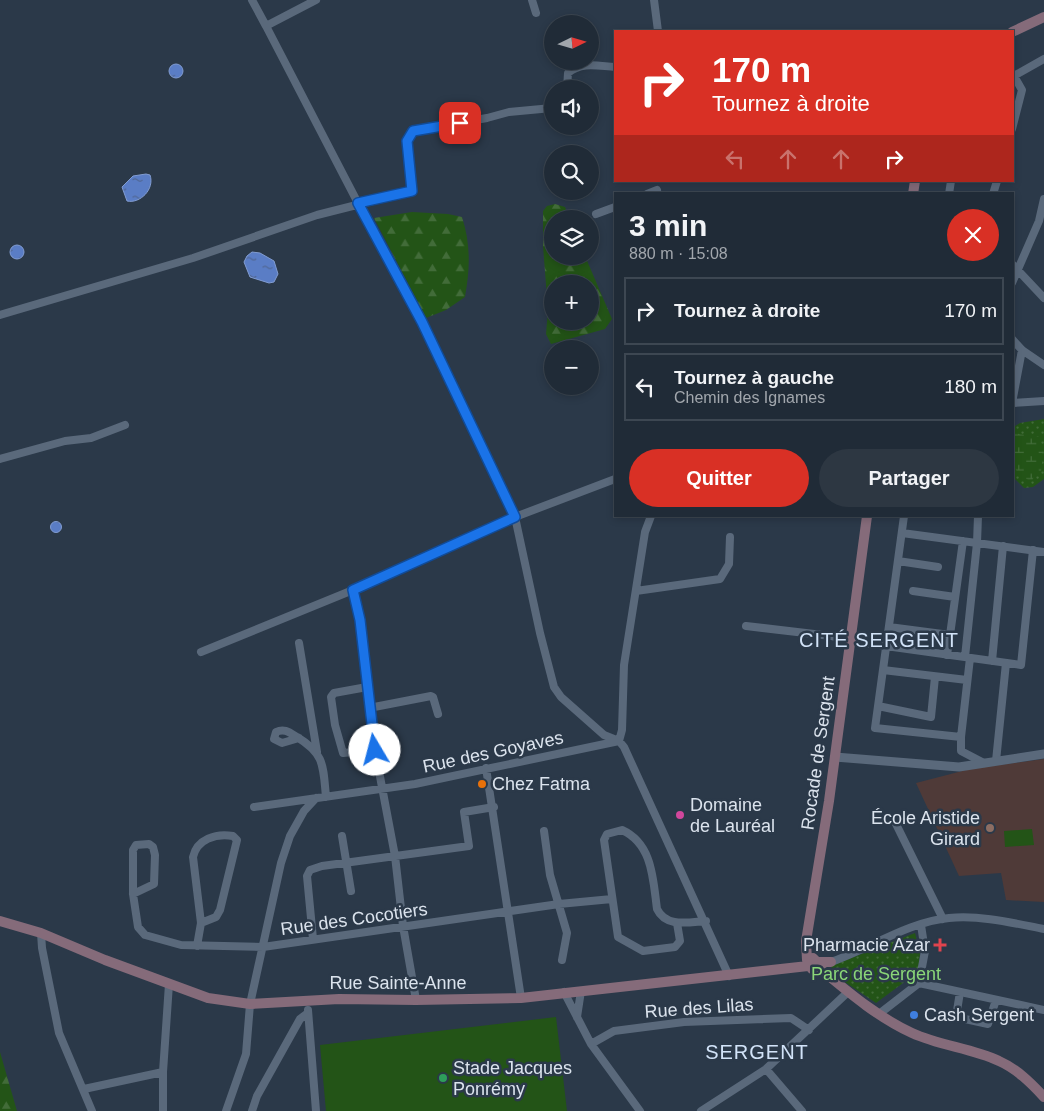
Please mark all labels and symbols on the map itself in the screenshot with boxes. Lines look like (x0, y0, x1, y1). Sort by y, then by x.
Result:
north arrow (544, 15, 599, 70)
pin (439, 102, 481, 144)
district label: CITÉ SERGENT (799, 629, 959, 651)
street label: Rocade de Sergent (797, 675, 839, 831)
position arrow (348, 723, 400, 775)
street label: Rue des Goyaves (421, 727, 565, 777)
place label: Chez Fatma (492, 774, 591, 794)
marker: Chez Fatma (476, 778, 488, 790)
place label: Domaine de Lauréal (690, 795, 775, 836)
place label: École Aristide Girard (871, 808, 980, 849)
marker: Domaine de Lauréal (674, 809, 686, 821)
marker: École Aristide Girard (984, 822, 996, 834)
street label: Rue des Cocotiers (279, 899, 429, 939)
place label: Pharmacie Azar (803, 935, 930, 955)
marker: Pharmacie Azar (934, 939, 946, 951)
park label: Parc de Sergent (811, 964, 941, 984)
street label: Rue Sainte-Anne (329, 973, 467, 993)
street label: Rue des Lilas (644, 994, 754, 1022)
place label: Cash Sergent (924, 1005, 1034, 1025)
marker: Cash Sergent (908, 1009, 920, 1021)
district label: SERGENT (705, 1041, 809, 1063)
place label: Stade Jacques Ponrémy (453, 1058, 572, 1099)
marker: Stade Jacques Ponrémy (437, 1072, 449, 1084)

